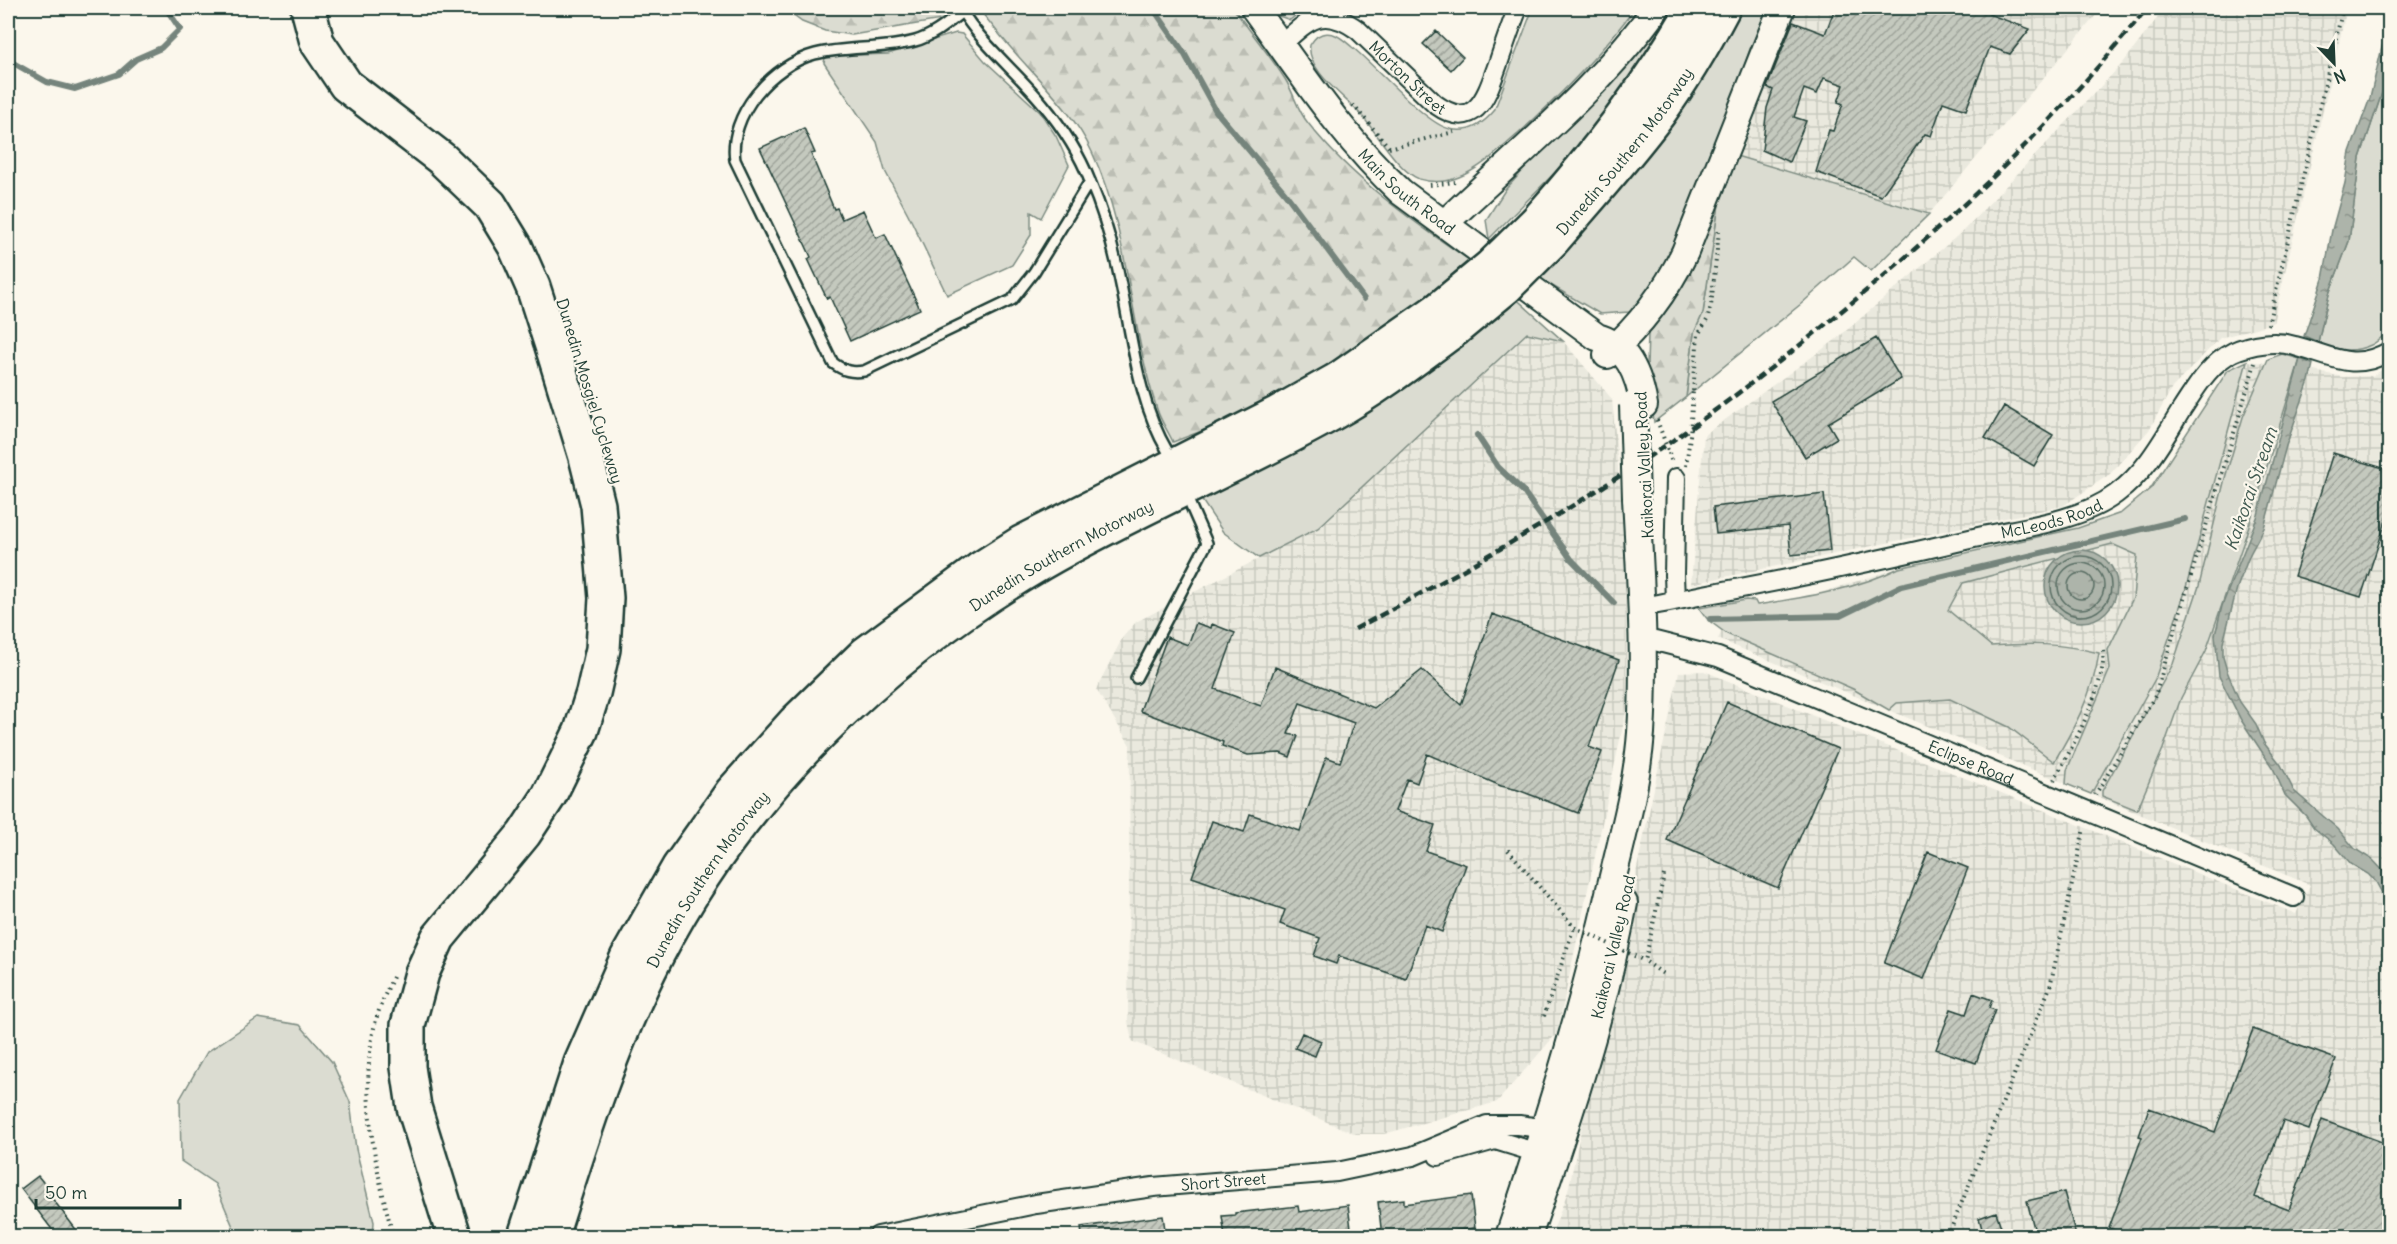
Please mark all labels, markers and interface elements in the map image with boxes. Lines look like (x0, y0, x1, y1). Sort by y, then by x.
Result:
north arrow (2304, 33, 2364, 93)
street label: Morton Street (1365, 36, 1450, 119)
street label: Dunedin Southern Motorway (1552, 64, 1697, 239)
text: N (2331, 65, 2349, 88)
street label: Main South Road (1354, 144, 1459, 239)
street label: Dunedin Mosgiel Cycleway (552, 296, 628, 486)
street label: Kaikorai Valley Road (1630, 391, 1658, 539)
water label: Kaikorai Stream (2219, 423, 2283, 553)
street label: McLeods Road (1999, 495, 2106, 542)
street label: Dunedin Southern Motorway (965, 496, 1156, 616)
street label: Eclipse Road (1925, 736, 2017, 789)
street label: Dunedin Southern Motorway (642, 787, 773, 971)
street label: Kaikorai Valley Road (1587, 873, 1639, 1021)
street label: Short Street (1180, 1168, 1267, 1195)
scale bar (36, 1172, 180, 1210)
text: 50 m (45, 1181, 87, 1204)

